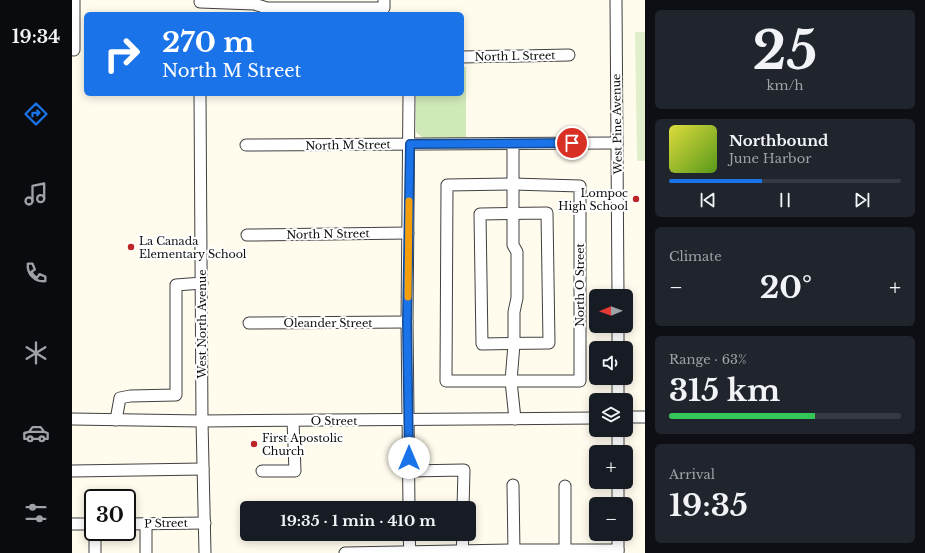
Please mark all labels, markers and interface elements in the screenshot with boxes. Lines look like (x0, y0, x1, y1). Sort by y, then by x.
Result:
text: 25 (753, 19, 817, 83)
text: 270 m (162, 25, 254, 60)
text: 19:34 (12, 26, 60, 48)
icon: right (96, 28, 148, 80)
street label: North L Street (474, 48, 556, 64)
text: North M Street (162, 60, 301, 82)
street label: West Pine Avenue (609, 74, 625, 175)
text: km/h (767, 77, 803, 94)
icon: directions (22, 100, 50, 128)
pin (555, 126, 589, 160)
text: Northbound (729, 131, 828, 150)
icon: arrive (561, 132, 583, 154)
street label: North M Street (305, 137, 392, 153)
text: June Harbor (729, 150, 811, 167)
icon: music (22, 180, 50, 208)
place label: Lompoc High School (558, 186, 628, 213)
icon: previous (697, 189, 719, 211)
icon: pause (774, 189, 796, 211)
icon: next (851, 189, 873, 211)
marker: Lompoc High School (631, 194, 641, 204)
street label: North N Street (286, 226, 370, 242)
place label: La Canada Elementary School (139, 234, 247, 261)
marker: La Canada Elementary School (126, 242, 136, 252)
street label: North O Street (573, 242, 587, 327)
text: Climate (669, 248, 722, 265)
icon: phone (22, 259, 50, 287)
street label: West North Avenue (195, 269, 209, 380)
text: 20° (760, 269, 812, 306)
text: − (669, 274, 683, 301)
text: + (889, 274, 901, 301)
north arrow (589, 289, 633, 333)
map controls (589, 289, 633, 541)
street label: Oleander Street (284, 316, 373, 330)
icon: climate (22, 339, 50, 367)
button: sound (589, 341, 633, 385)
text: Range · 63% (669, 351, 747, 368)
text: 315 km (669, 372, 780, 409)
button: layers (589, 393, 633, 437)
street label: O Street (311, 414, 358, 428)
icon: car (22, 419, 50, 447)
place label: First Apostolic Church (262, 431, 343, 458)
position arrow (388, 437, 430, 479)
marker: First Apostolic Church (249, 439, 259, 449)
button: + (589, 445, 633, 489)
text: Arrival (669, 466, 715, 483)
text: 19:35 (669, 487, 748, 524)
speed limit sign: 30 (84, 489, 136, 541)
button: − (589, 497, 633, 541)
icon: filters (22, 499, 50, 527)
text: 19:35 · 1 min · 410 m (280, 511, 436, 530)
street label: P Street (144, 516, 189, 530)

